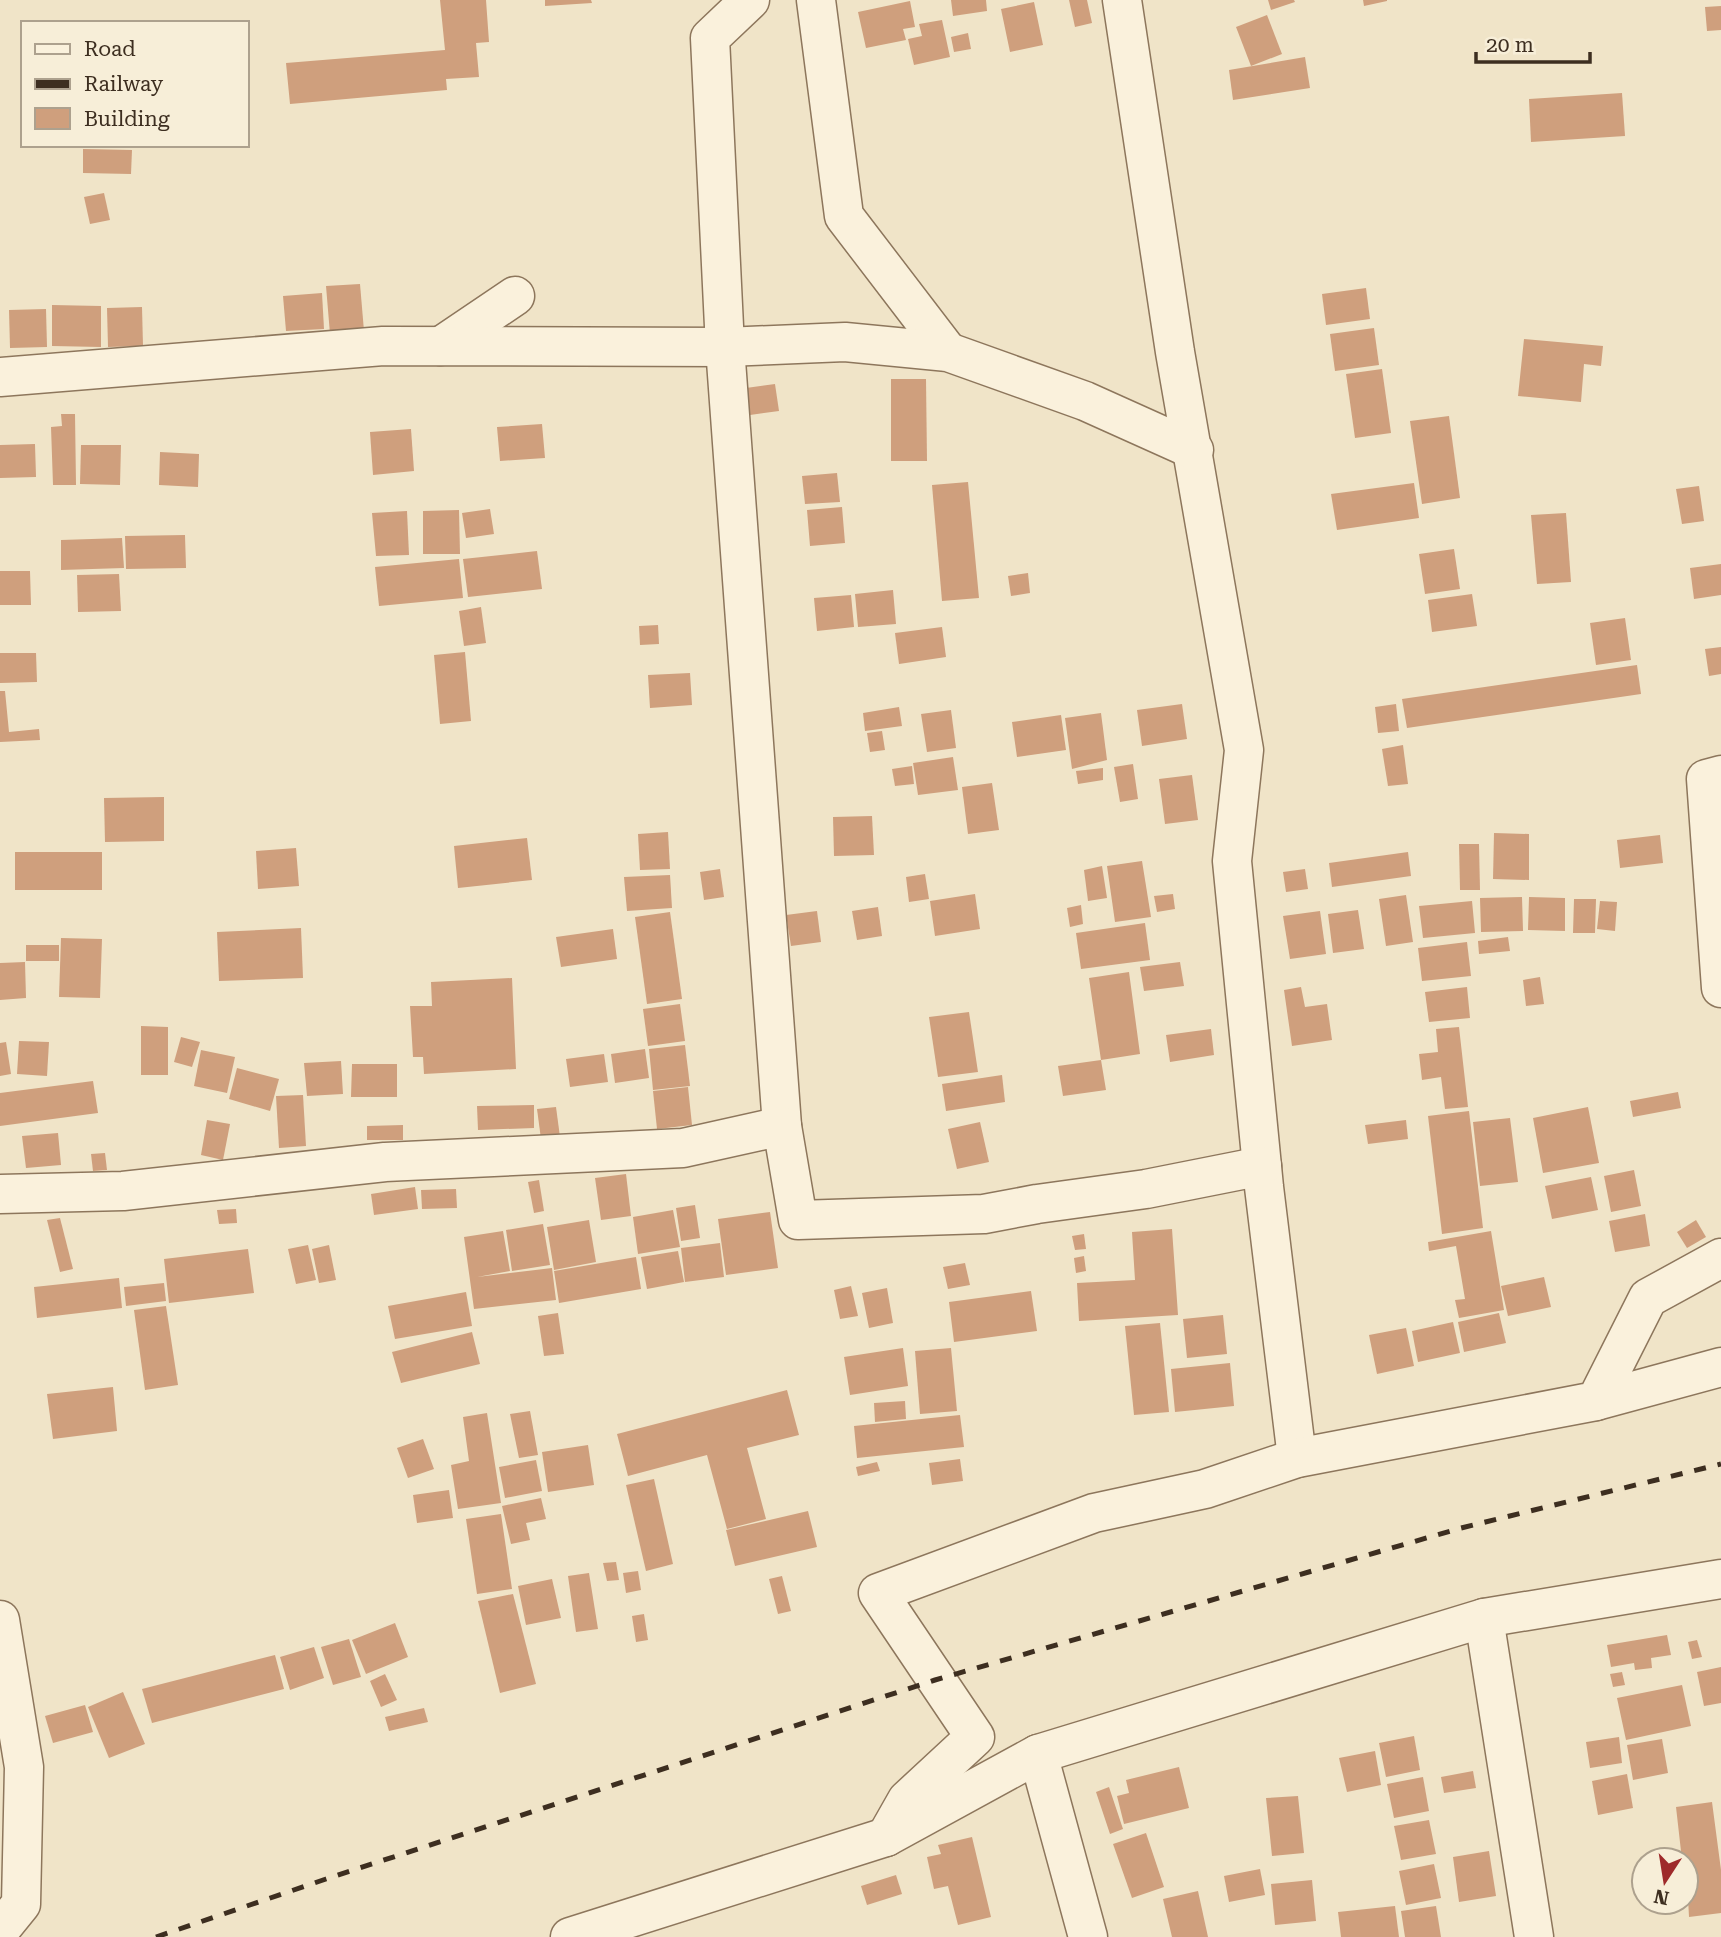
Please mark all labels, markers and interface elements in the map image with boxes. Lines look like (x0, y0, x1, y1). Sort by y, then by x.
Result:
legend (21, 21, 248, 147)
scale bar (1476, 21, 1590, 65)
text: 20 m (1486, 33, 1534, 57)
text: Road (84, 37, 136, 61)
text: Railway (84, 72, 164, 96)
text: Building (84, 107, 170, 131)
north arrow (1630, 1846, 1700, 1916)
text: N (1652, 1884, 1671, 1910)

